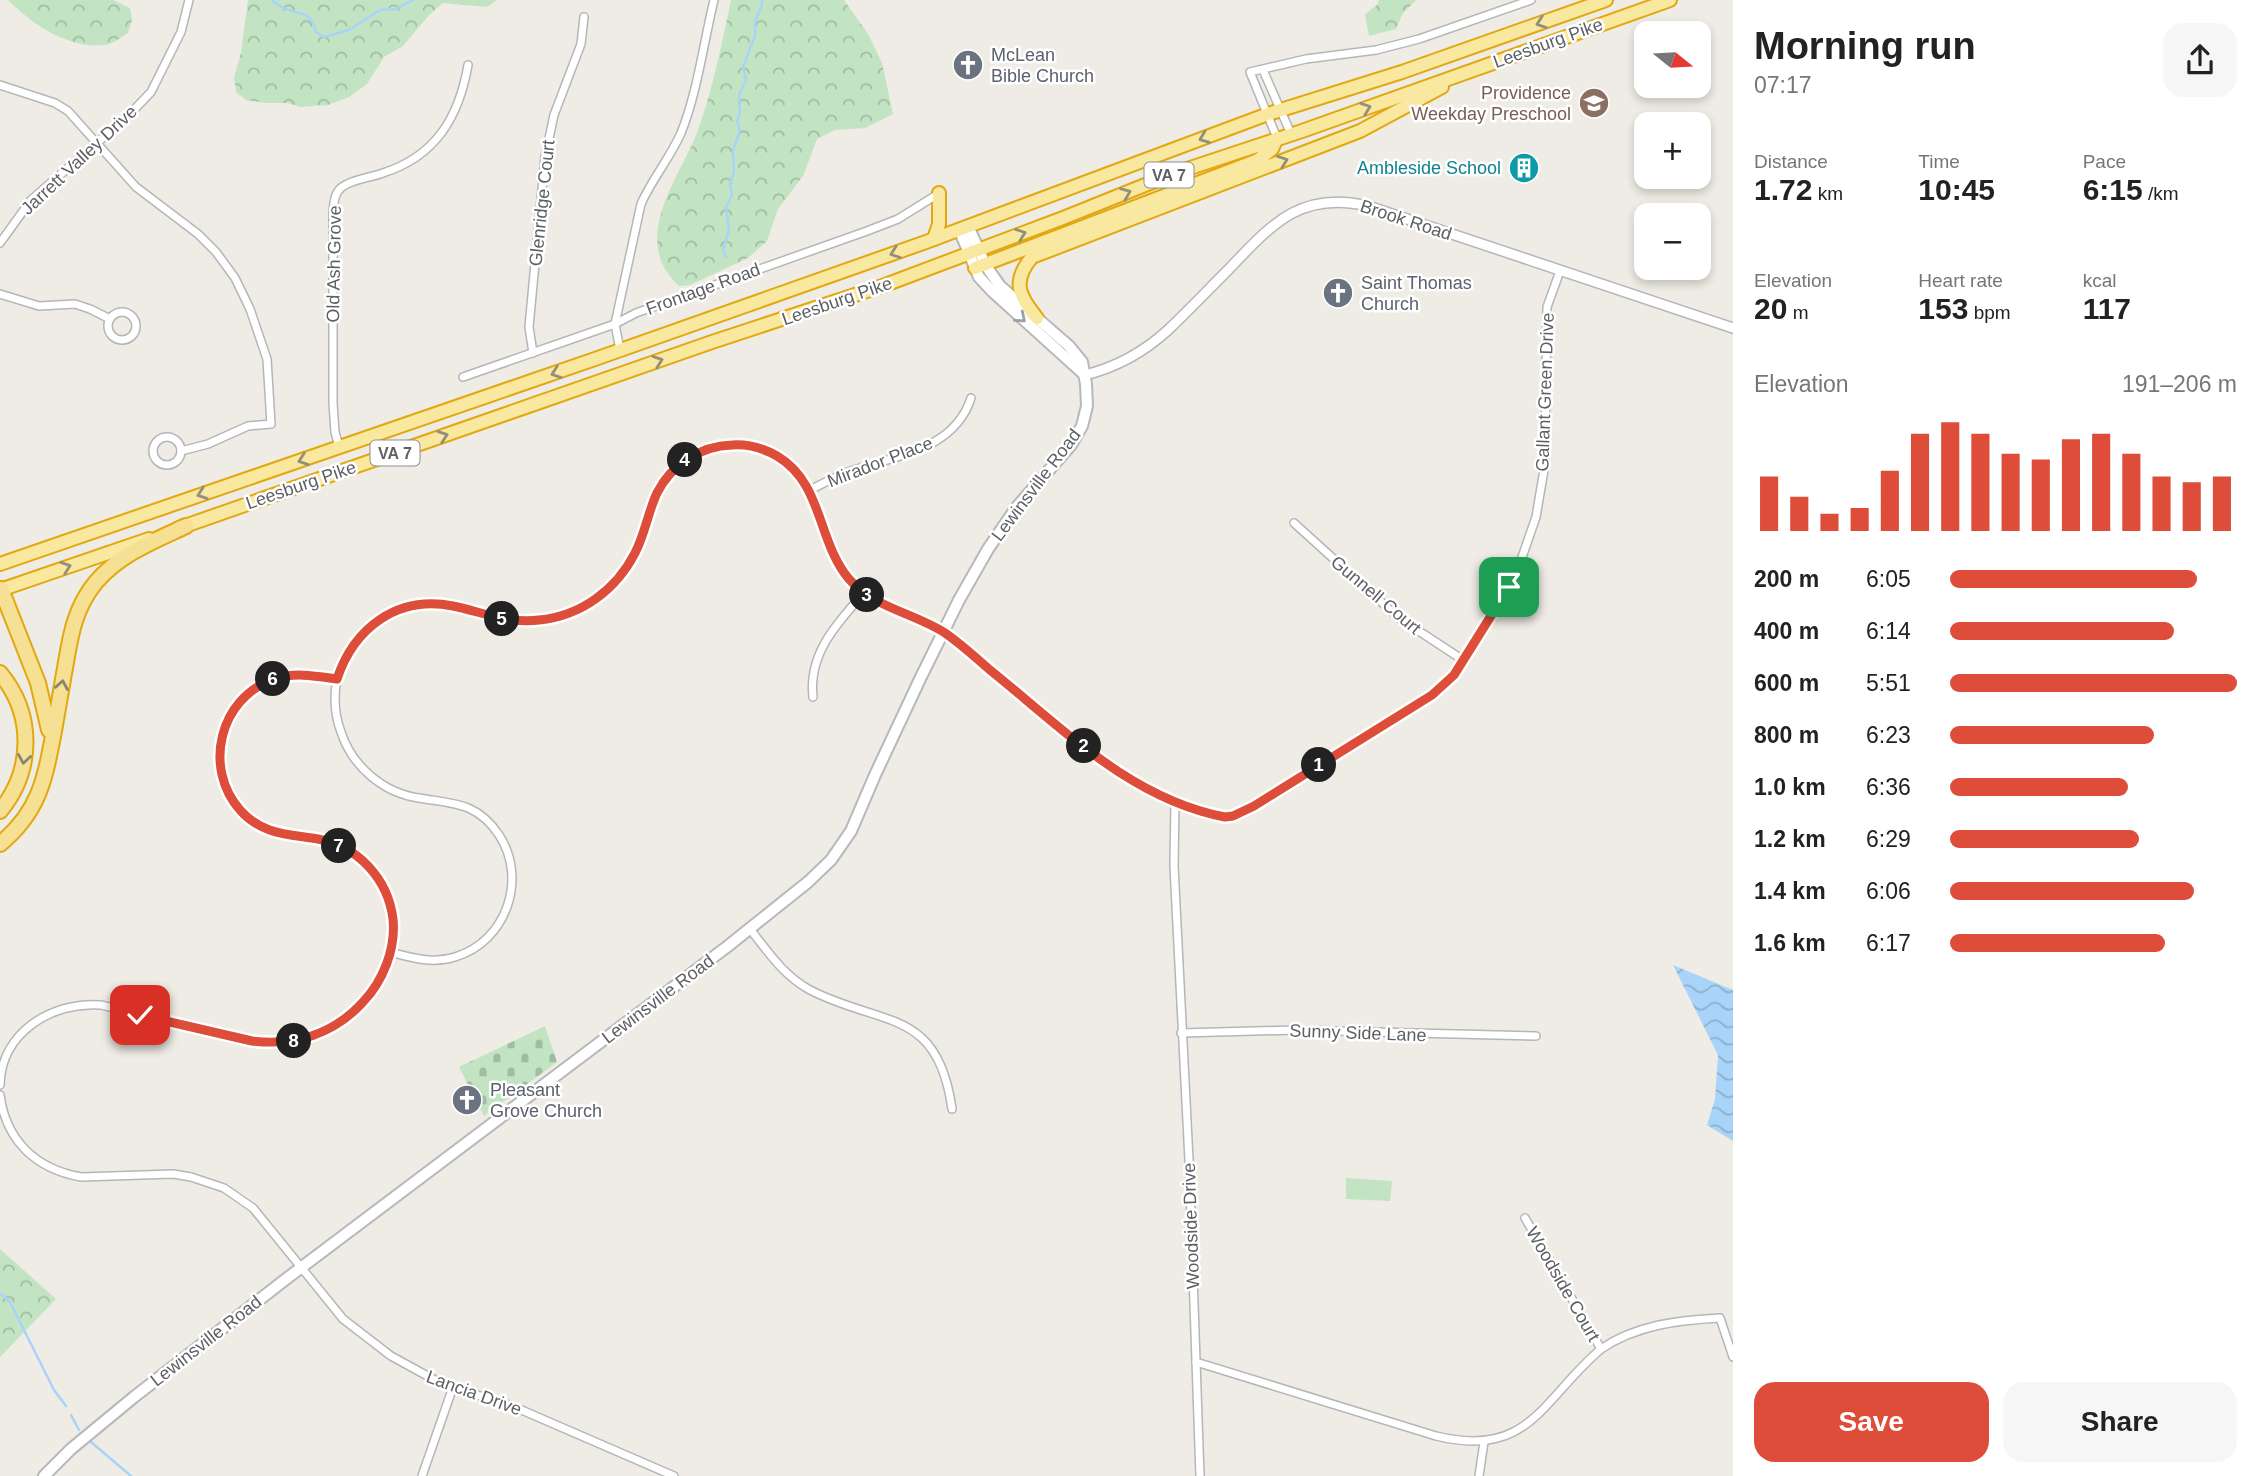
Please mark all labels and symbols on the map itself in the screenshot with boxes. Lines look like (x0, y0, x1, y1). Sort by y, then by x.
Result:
street label: Leesburg Pike (1491, 14, 1605, 72)
one-way arrow (1536, 15, 1548, 29)
north arrow (1634, 21, 1712, 98)
place label: McLean Bible Church (991, 45, 1094, 86)
church icon: McLean Bible Church (951, 48, 985, 82)
place label: Providence Weekday Preschool (1411, 83, 1571, 124)
school or university icon: Providence Weekday Preschool (1577, 86, 1611, 120)
street label: Jarrett Valley Drive (17, 101, 141, 219)
one-way arrow (1359, 102, 1371, 116)
one-way arrow (1198, 130, 1210, 144)
street label: Glenridge Court (525, 139, 559, 267)
building icon: Ambleside School (1507, 151, 1541, 185)
one-way arrow (1276, 156, 1288, 170)
place label: Ambleside School (1357, 158, 1501, 178)
road number: VA 7 (1144, 162, 1194, 188)
one-way arrow (1120, 187, 1132, 201)
street label: Brook Road (1358, 196, 1454, 244)
street label: Old Ash Grove (323, 205, 345, 323)
one-way arrow (1015, 228, 1027, 242)
one-way arrow (890, 245, 902, 259)
street label: Frontage Road (643, 259, 763, 319)
street label: Leesburg Pike (779, 273, 895, 329)
place label: Saint Thomas Church (1361, 273, 1472, 314)
church icon: Saint Thomas Church (1321, 276, 1355, 310)
one-way arrow (1012, 310, 1025, 322)
street label: Gallant Green Drive (1532, 312, 1558, 472)
one-way arrow (651, 355, 663, 369)
one-way arrow (551, 365, 563, 379)
street label: Lewinsville Road (987, 425, 1085, 545)
one-way arrow (436, 430, 448, 444)
street label: Mirador Place (825, 433, 935, 491)
road number: VA 7 (370, 440, 420, 466)
pin: 4 (668, 442, 702, 477)
one-way arrow (297, 452, 309, 466)
street label: Leesburg Pike (243, 457, 359, 513)
one-way arrow (196, 486, 208, 500)
street label: Gunnell Court (1327, 552, 1425, 638)
pin (1479, 557, 1539, 617)
one-way arrow (59, 561, 71, 575)
pin: 3 (850, 578, 884, 612)
pin: 5 (484, 602, 520, 636)
pin: 6 (256, 662, 290, 696)
one-way arrow (54, 679, 69, 691)
pin: 2 (1066, 728, 1102, 764)
pin: 1 (1302, 748, 1336, 782)
one-way arrow (17, 753, 32, 765)
pin: 7 (322, 828, 356, 864)
street label: Lewinsville Road (598, 950, 718, 1048)
pin (110, 985, 170, 1045)
street label: Sunny Side Lane (1289, 1021, 1427, 1045)
pin: 8 (276, 1024, 312, 1058)
place label: Pleasant Grove Church (490, 1080, 602, 1121)
church icon: Pleasant Grove Church (450, 1083, 484, 1117)
street label: Woodside Drive (1179, 1162, 1203, 1290)
street label: Woodside Court (1522, 1223, 1604, 1345)
street label: Lewinsville Road (147, 1292, 265, 1390)
street label: Lancia Drive (424, 1366, 524, 1420)

